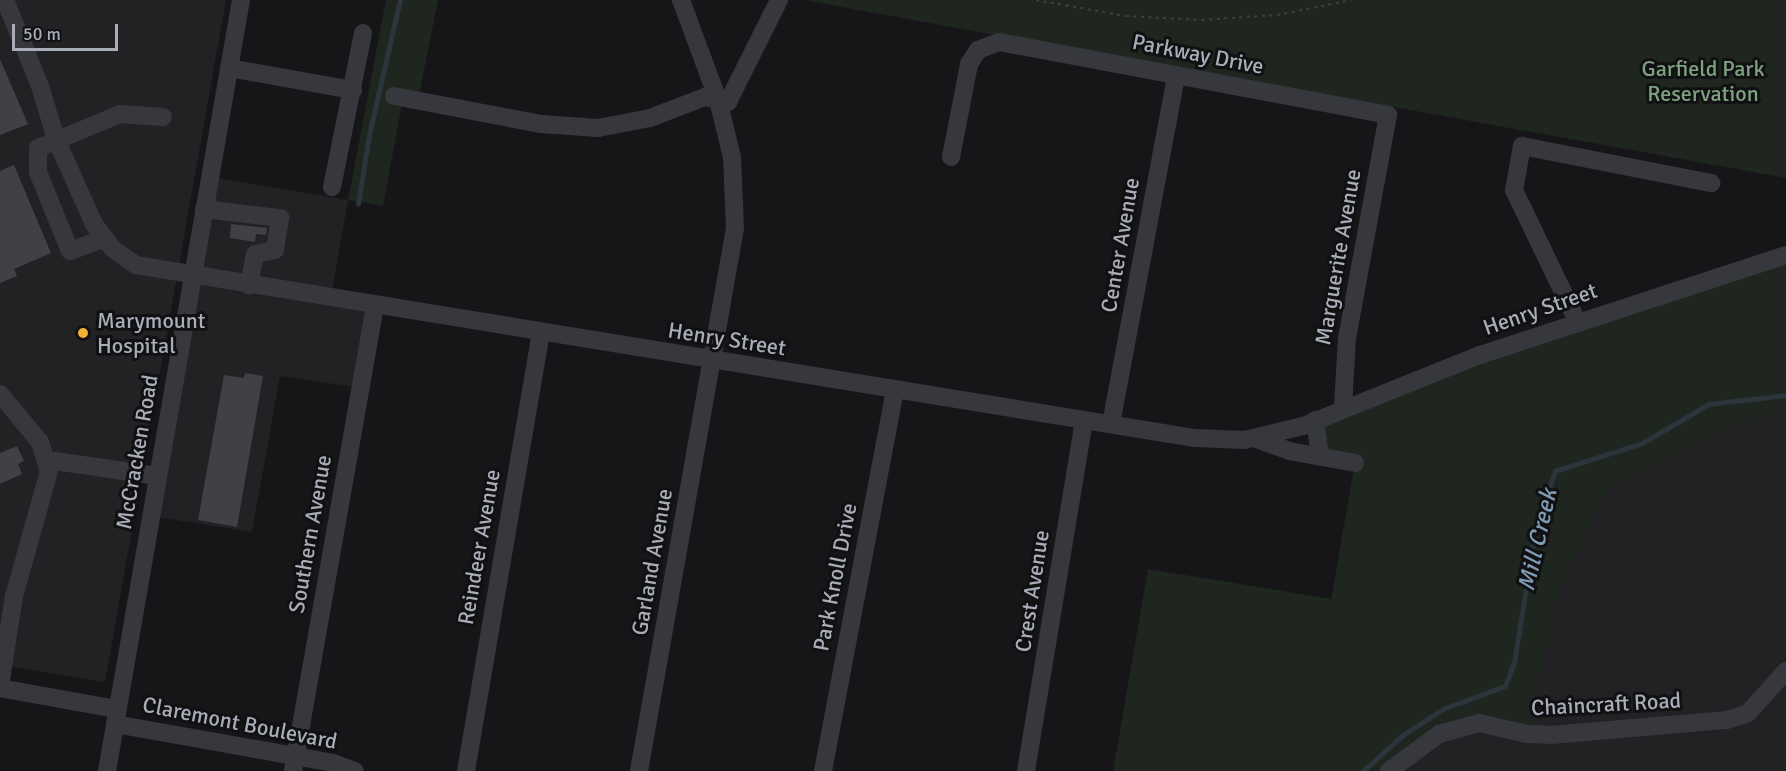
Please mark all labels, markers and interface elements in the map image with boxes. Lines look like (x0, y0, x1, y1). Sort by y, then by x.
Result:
scale bar (15, 12, 122, 50)
text: 50 m (23, 23, 61, 45)
street label: Parkway Drive (1130, 28, 1266, 80)
park label: Garfield Park Reservation (1642, 55, 1764, 106)
street label: Marguerite Avenue (1310, 167, 1366, 347)
street label: Center Avenue (1095, 176, 1145, 314)
street label: Henry Street (1479, 277, 1601, 341)
place label: Marymount Hospital (97, 307, 206, 358)
street label: Henry Street (666, 317, 788, 361)
marker: Marymount Hospital (74, 324, 92, 342)
street label: McCracken Road (110, 373, 164, 531)
street label: Southern Avenue (283, 453, 337, 615)
street label: Reindeer Avenue (452, 467, 506, 627)
water label: Mill Creek (1512, 486, 1564, 594)
street label: Garland Avenue (626, 487, 678, 637)
street label: Park Knoll Drive (808, 501, 862, 653)
street label: Crest Avenue (1009, 528, 1055, 654)
street label: Chaincraft Road (1530, 687, 1682, 721)
street label: Claremont Boulevard (141, 691, 339, 755)

